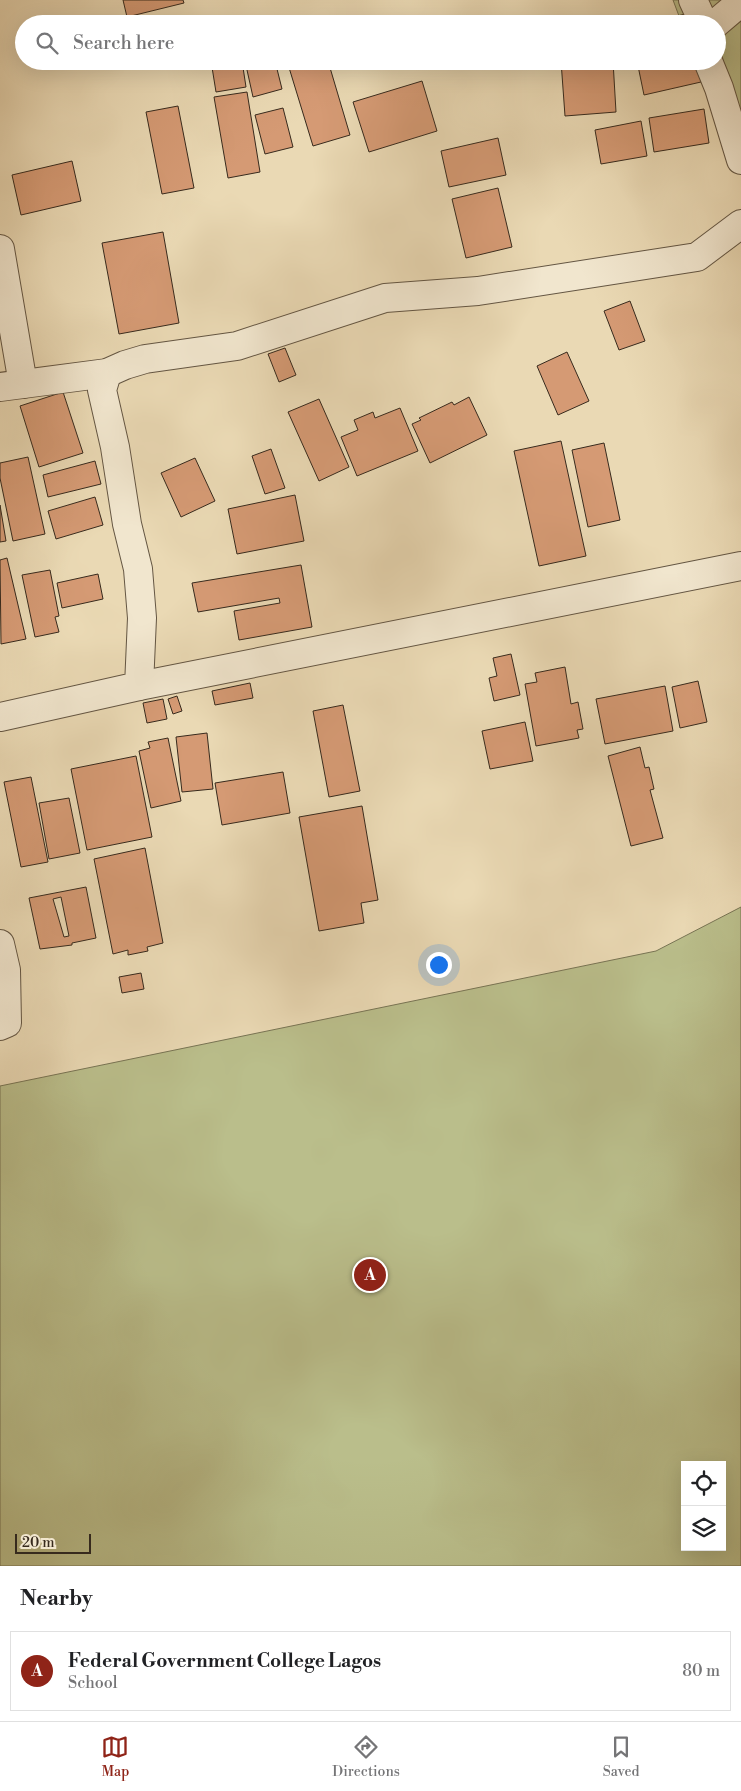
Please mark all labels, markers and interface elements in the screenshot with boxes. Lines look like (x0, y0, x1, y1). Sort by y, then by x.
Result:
search box (15, 15, 726, 70)
icon: search (33, 29, 61, 57)
text: Search here (73, 31, 174, 55)
your location (426, 952, 452, 978)
pin: A (354, 1256, 386, 1294)
map controls (681, 1461, 726, 1551)
button: locate (681, 1461, 726, 1506)
button: layers (681, 1506, 726, 1551)
scale bar (15, 1531, 91, 1554)
text: 20 m (22, 1534, 54, 1552)
text: Nearby (20, 1586, 93, 1612)
text: Federal Government College Lagos (68, 1649, 381, 1673)
text: A (31, 1661, 43, 1681)
text: 80 m (682, 1661, 720, 1681)
text: School (68, 1673, 117, 1693)
tab: Map (101, 1733, 129, 1781)
tab: Directions (332, 1733, 400, 1781)
tab: Saved (603, 1733, 640, 1781)

